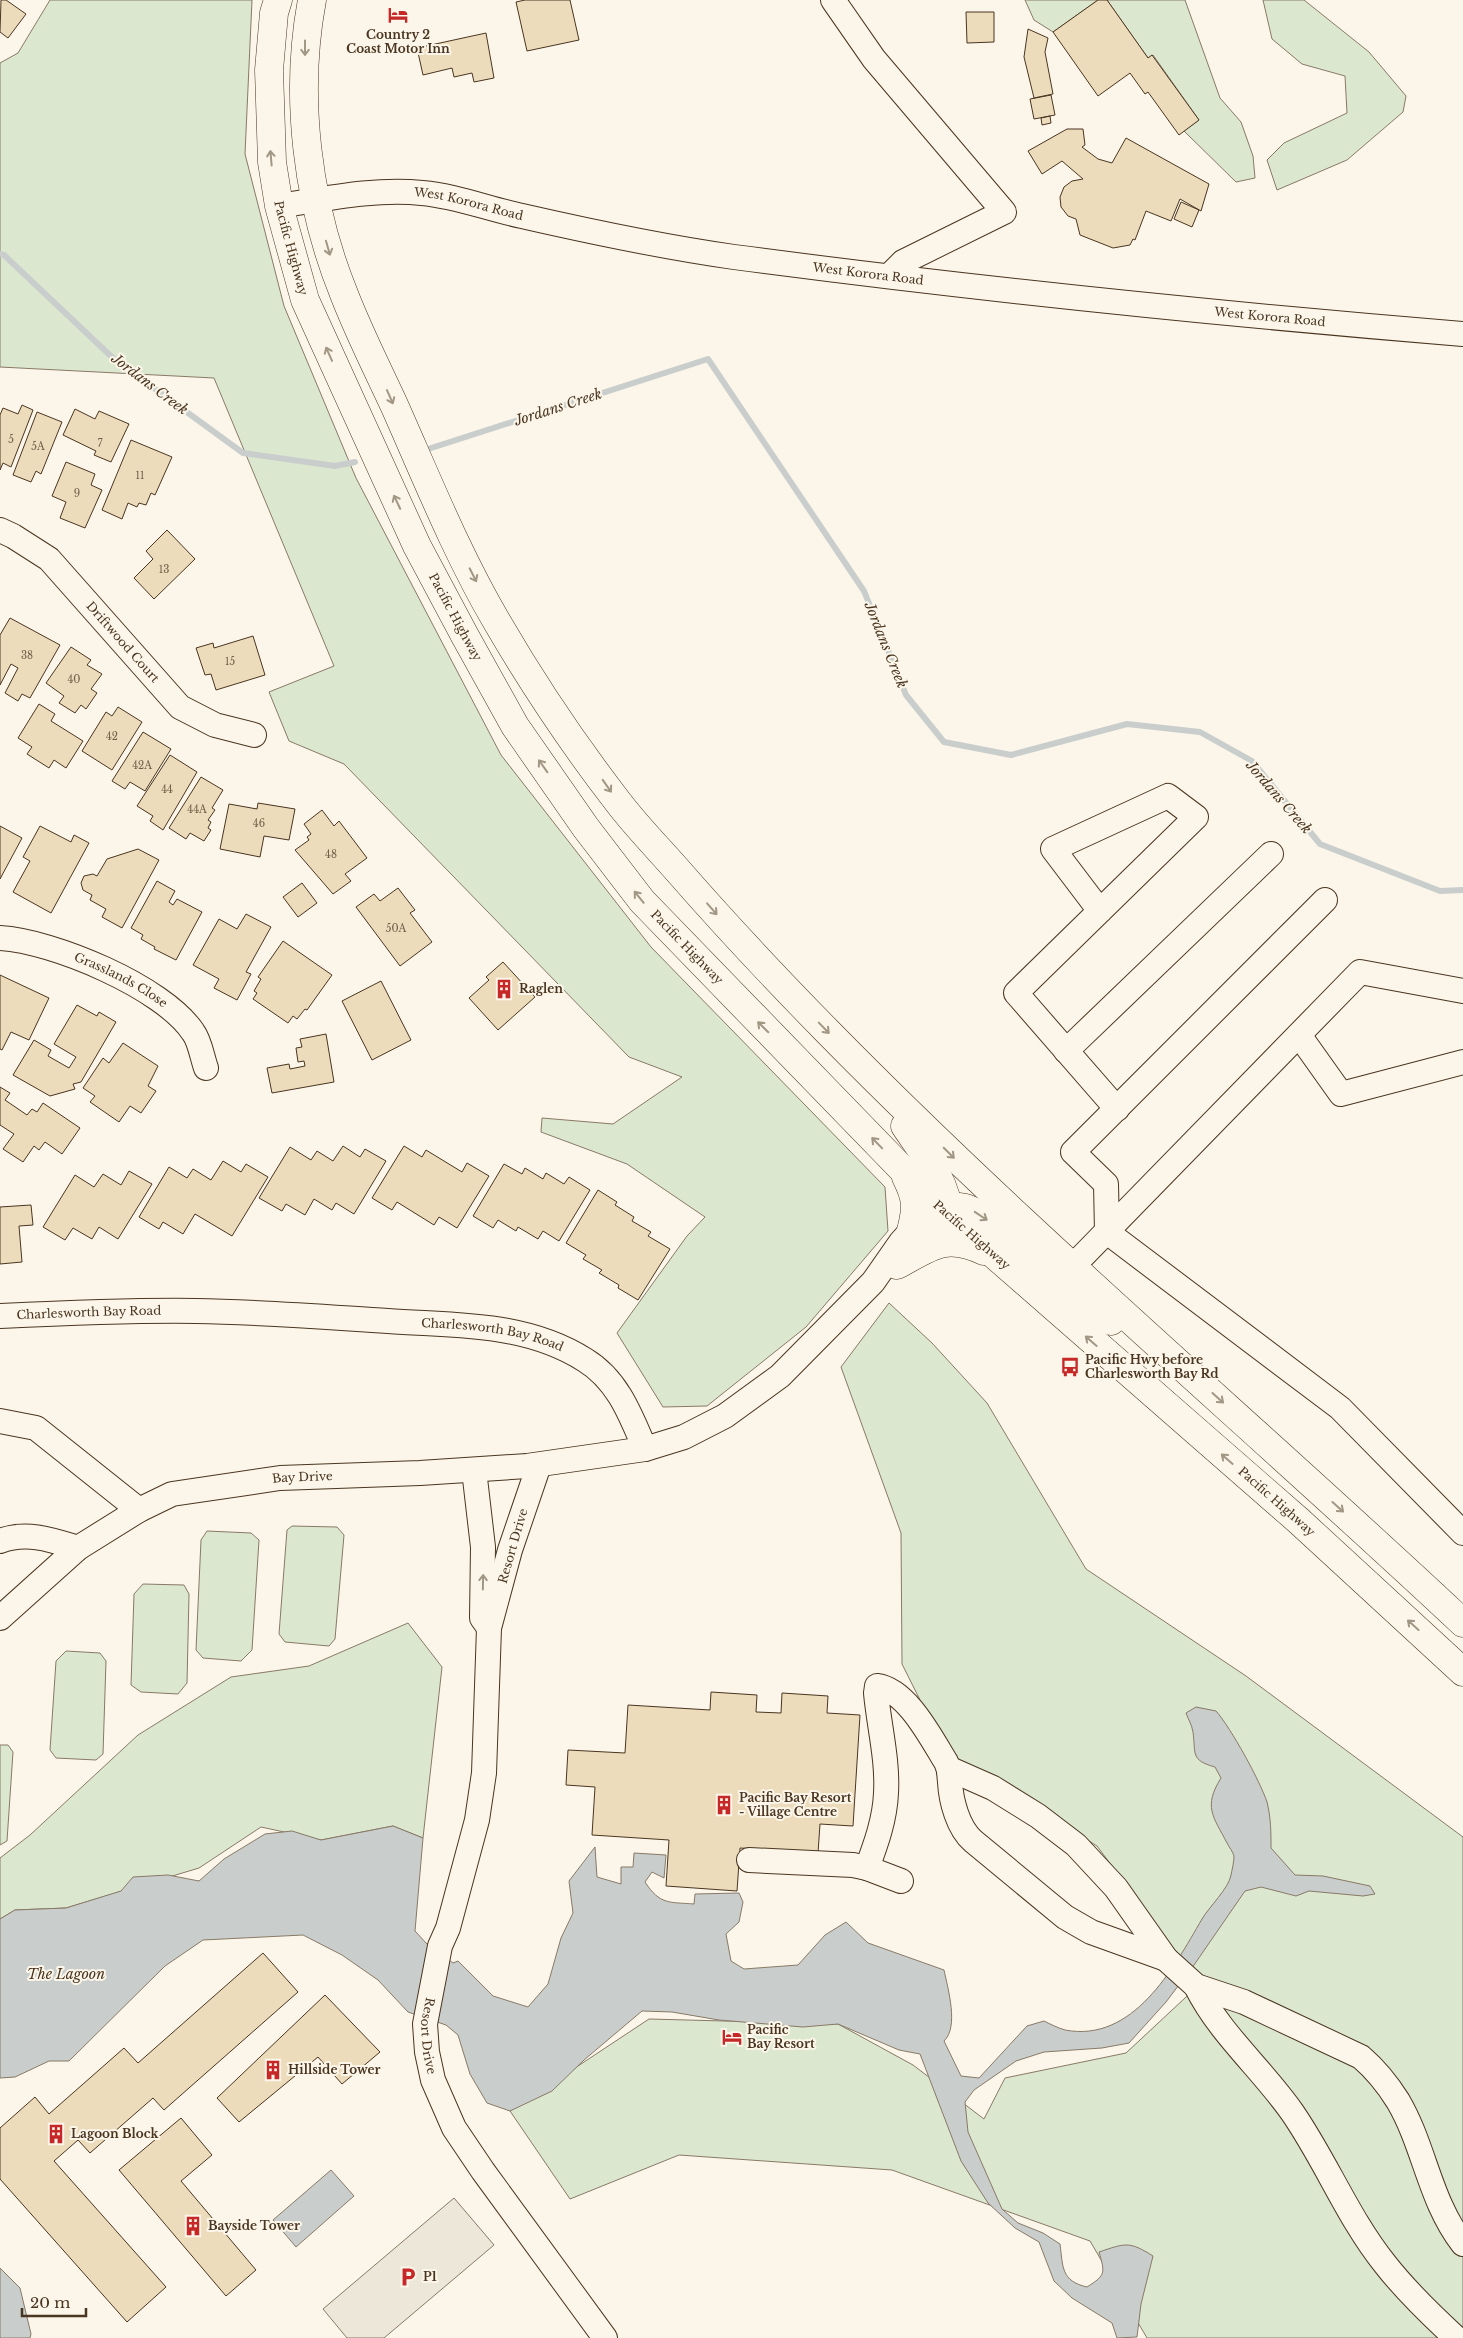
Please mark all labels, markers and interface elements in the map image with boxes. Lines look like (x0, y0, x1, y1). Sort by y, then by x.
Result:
hotel icon: Country 2 Coast Motor Inn (387, 4, 409, 26)
place label: Country 2 Coast Motor Inn (346, 27, 450, 56)
one-way arrow (300, 40, 310, 56)
one-way arrow (267, 150, 276, 166)
street label: West Korora Road (413, 184, 525, 223)
street label: Pacific Highway (271, 200, 311, 297)
one-way arrow (323, 239, 333, 255)
street label: West Korora Road (811, 259, 925, 288)
street label: West Korora Road (1213, 304, 1326, 329)
one-way arrow (323, 347, 333, 362)
water label: Jordans Creek (107, 349, 192, 419)
water label: Jordans Creek (511, 384, 604, 430)
one-way arrow (386, 389, 396, 404)
house number: 5 (8, 433, 14, 446)
house number: 7 (97, 437, 103, 450)
house number: 5A (31, 440, 45, 453)
house number: 11 (136, 469, 144, 482)
house number: 9 (74, 487, 80, 500)
one-way arrow (391, 495, 401, 510)
house number: 13 (159, 563, 169, 576)
one-way arrow (468, 568, 478, 583)
street label: Pacific Highway (426, 570, 486, 664)
street label: Driftwood Court (83, 598, 163, 686)
water label: Jordans Creek (860, 598, 911, 691)
house number: 38 (21, 649, 33, 662)
house number: 15 (225, 655, 235, 668)
house number: 40 (68, 673, 81, 686)
house number: 42 (106, 730, 118, 743)
water label: Jordans Creek (1242, 756, 1316, 837)
house number: 42A (132, 759, 152, 772)
one-way arrow (538, 759, 548, 773)
one-way arrow (602, 779, 612, 793)
house number: 44 (161, 783, 173, 796)
house number: 44A (187, 803, 207, 816)
house number: 46 (253, 817, 265, 830)
house number: 48 (325, 848, 337, 861)
one-way arrow (633, 891, 644, 904)
one-way arrow (707, 903, 718, 916)
street label: Pacific Highway (648, 907, 727, 987)
house number: 50A (386, 922, 406, 935)
street label: Grasslands Close (72, 949, 171, 1010)
building icon: Raglen (493, 978, 515, 1000)
place label: Raglen (519, 981, 563, 996)
one-way arrow (757, 1021, 770, 1033)
one-way arrow (818, 1021, 830, 1034)
one-way arrow (871, 1137, 883, 1150)
one-way arrow (943, 1147, 956, 1159)
street label: Pacific Highway (930, 1197, 1014, 1273)
one-way arrow (974, 1211, 988, 1221)
street label: Charlesworth Bay Road (16, 1303, 161, 1322)
street label: Charlesworth Bay Road (421, 1315, 566, 1354)
one-way arrow (1084, 1335, 1097, 1347)
place label: Pacific Hwy before Charlesworth Bay Rd (1085, 1352, 1219, 1381)
bus stop icon: Pacific Hwy before Charlesworth Bay Rd (1059, 1356, 1081, 1378)
one-way arrow (1211, 1392, 1224, 1404)
one-way arrow (1220, 1453, 1233, 1464)
street label: Pacific Highway (1235, 1463, 1319, 1539)
street label: Bay Drive (271, 1468, 333, 1486)
one-way arrow (1332, 1501, 1345, 1513)
street label: Resort Drive (495, 1506, 530, 1585)
one-way arrow (478, 1574, 487, 1590)
one-way arrow (1407, 1620, 1420, 1632)
place label: Pacific Bay Resort - Village Centre (739, 1790, 852, 1819)
building icon: Pacific Bay Resort - Village Centre (713, 1794, 735, 1816)
water label: The Lagoon (27, 1965, 105, 1983)
street label: Resort Drive (418, 1996, 440, 2076)
place label: Pacific Bay Resort (747, 2022, 815, 2051)
hotel icon: Pacific Bay Resort (721, 2026, 743, 2048)
building icon: Hillside Tower (262, 2059, 284, 2081)
place label: Hillside Tower (288, 2062, 380, 2077)
building icon: Lagoon Block (45, 2123, 67, 2145)
place label: Lagoon Block (71, 2126, 159, 2141)
building icon: Bayside Tower (182, 2215, 204, 2237)
place label: Bayside Tower (208, 2218, 300, 2233)
parking icon: P1 (397, 2266, 419, 2288)
place label: P1 (423, 2269, 437, 2284)
scale bar (22, 2286, 86, 2318)
text: 20 m (30, 2293, 70, 2312)

